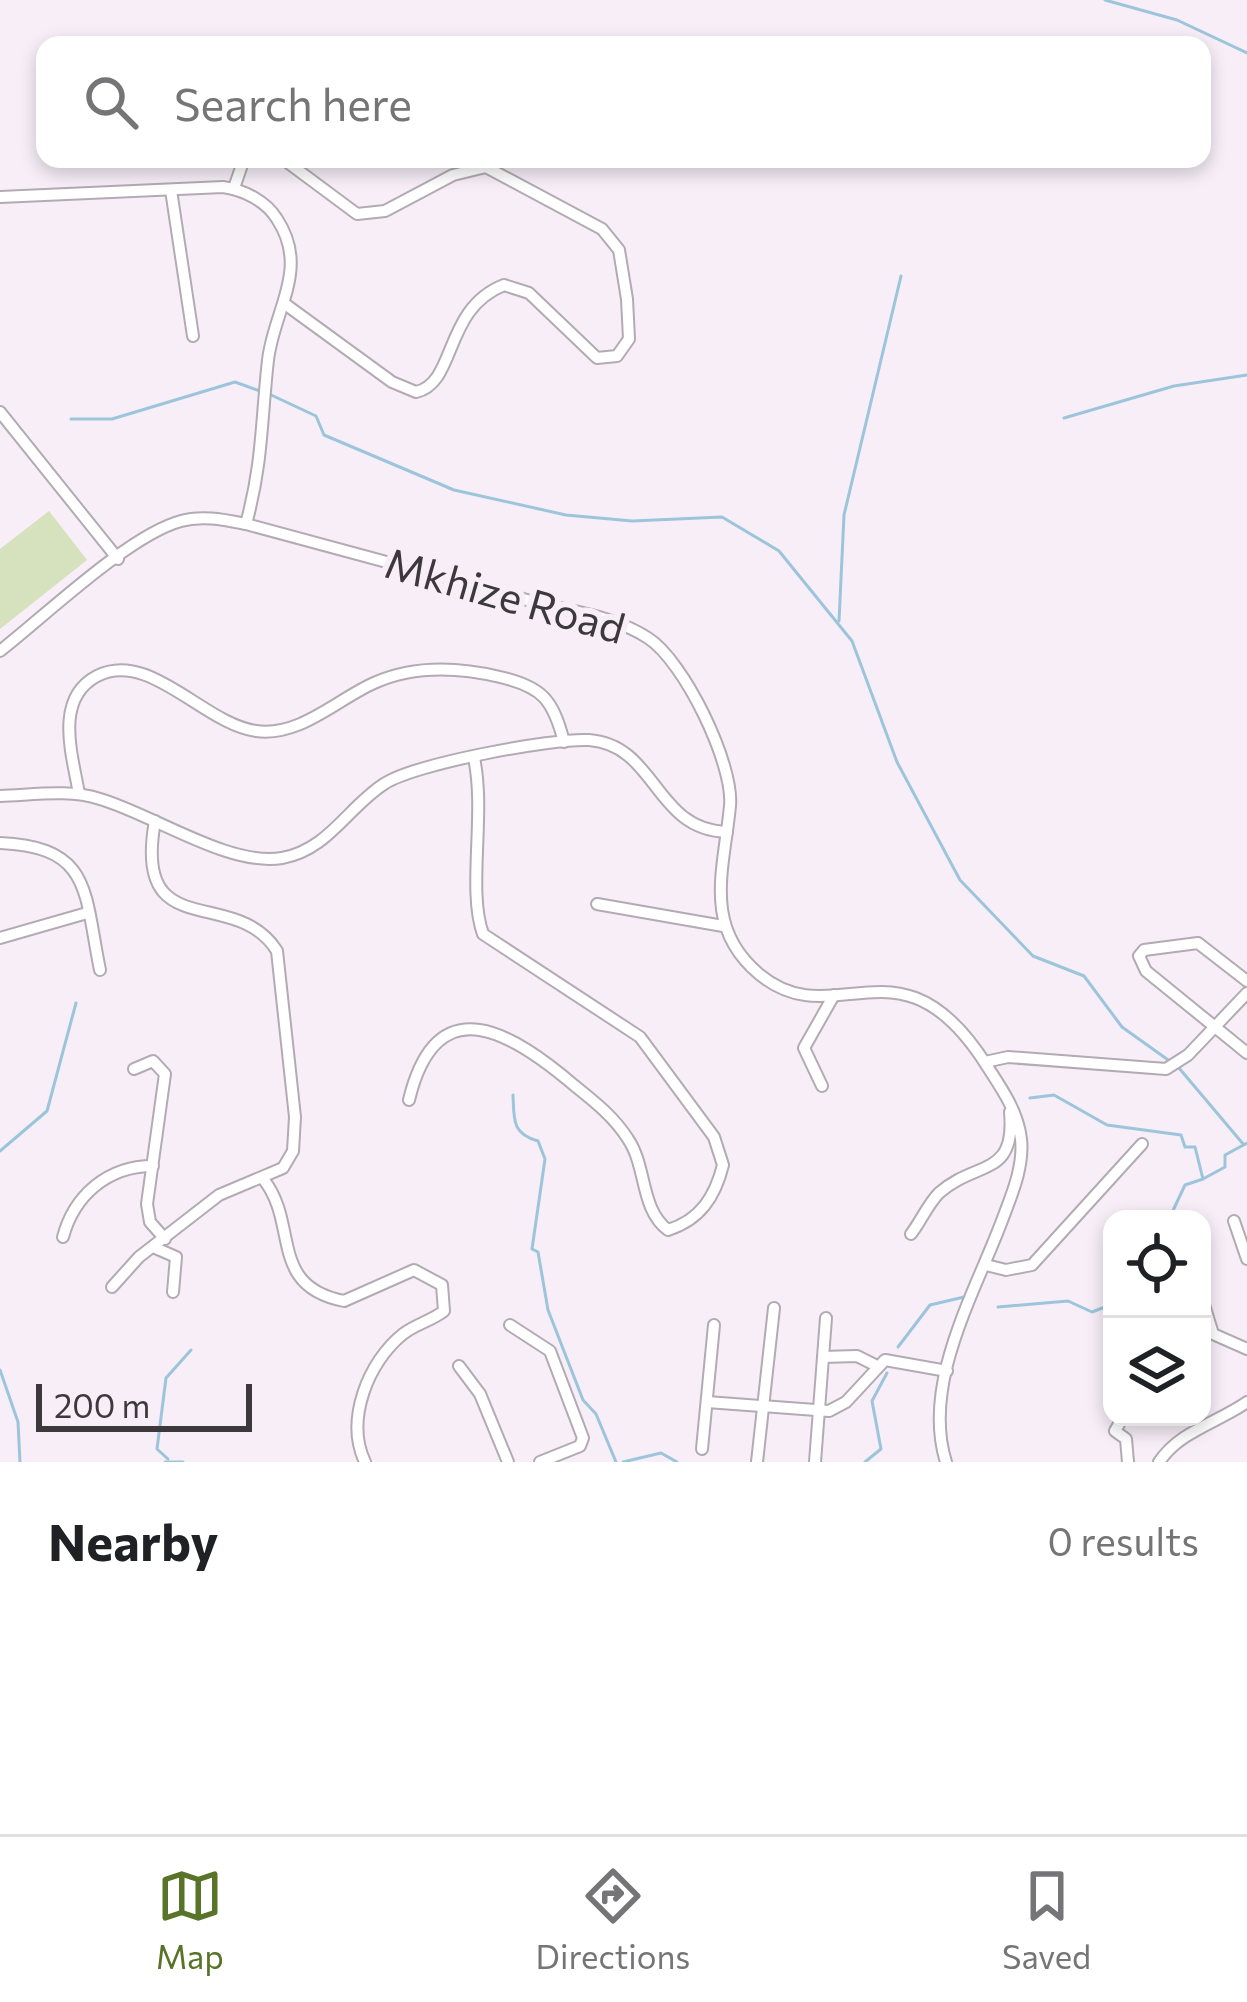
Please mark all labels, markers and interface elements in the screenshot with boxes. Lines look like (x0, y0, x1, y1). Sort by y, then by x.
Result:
search box (36, 36, 1211, 168)
icon: search (78, 69, 144, 135)
text: Search here (174, 75, 412, 130)
street label: Mkhize Road (380, 535, 631, 653)
map controls (1103, 1210, 1211, 1426)
button: locate (1103, 1210, 1211, 1318)
button: layers (1103, 1318, 1211, 1426)
scale bar (36, 1378, 252, 1431)
text: 200 m (54, 1384, 150, 1425)
text: Nearby (48, 1509, 218, 1572)
text: 0 results (1047, 1516, 1199, 1564)
tab: Map (156, 1863, 224, 1976)
tab: Directions (536, 1863, 690, 1976)
tab: Saved (1002, 1863, 1091, 1976)

